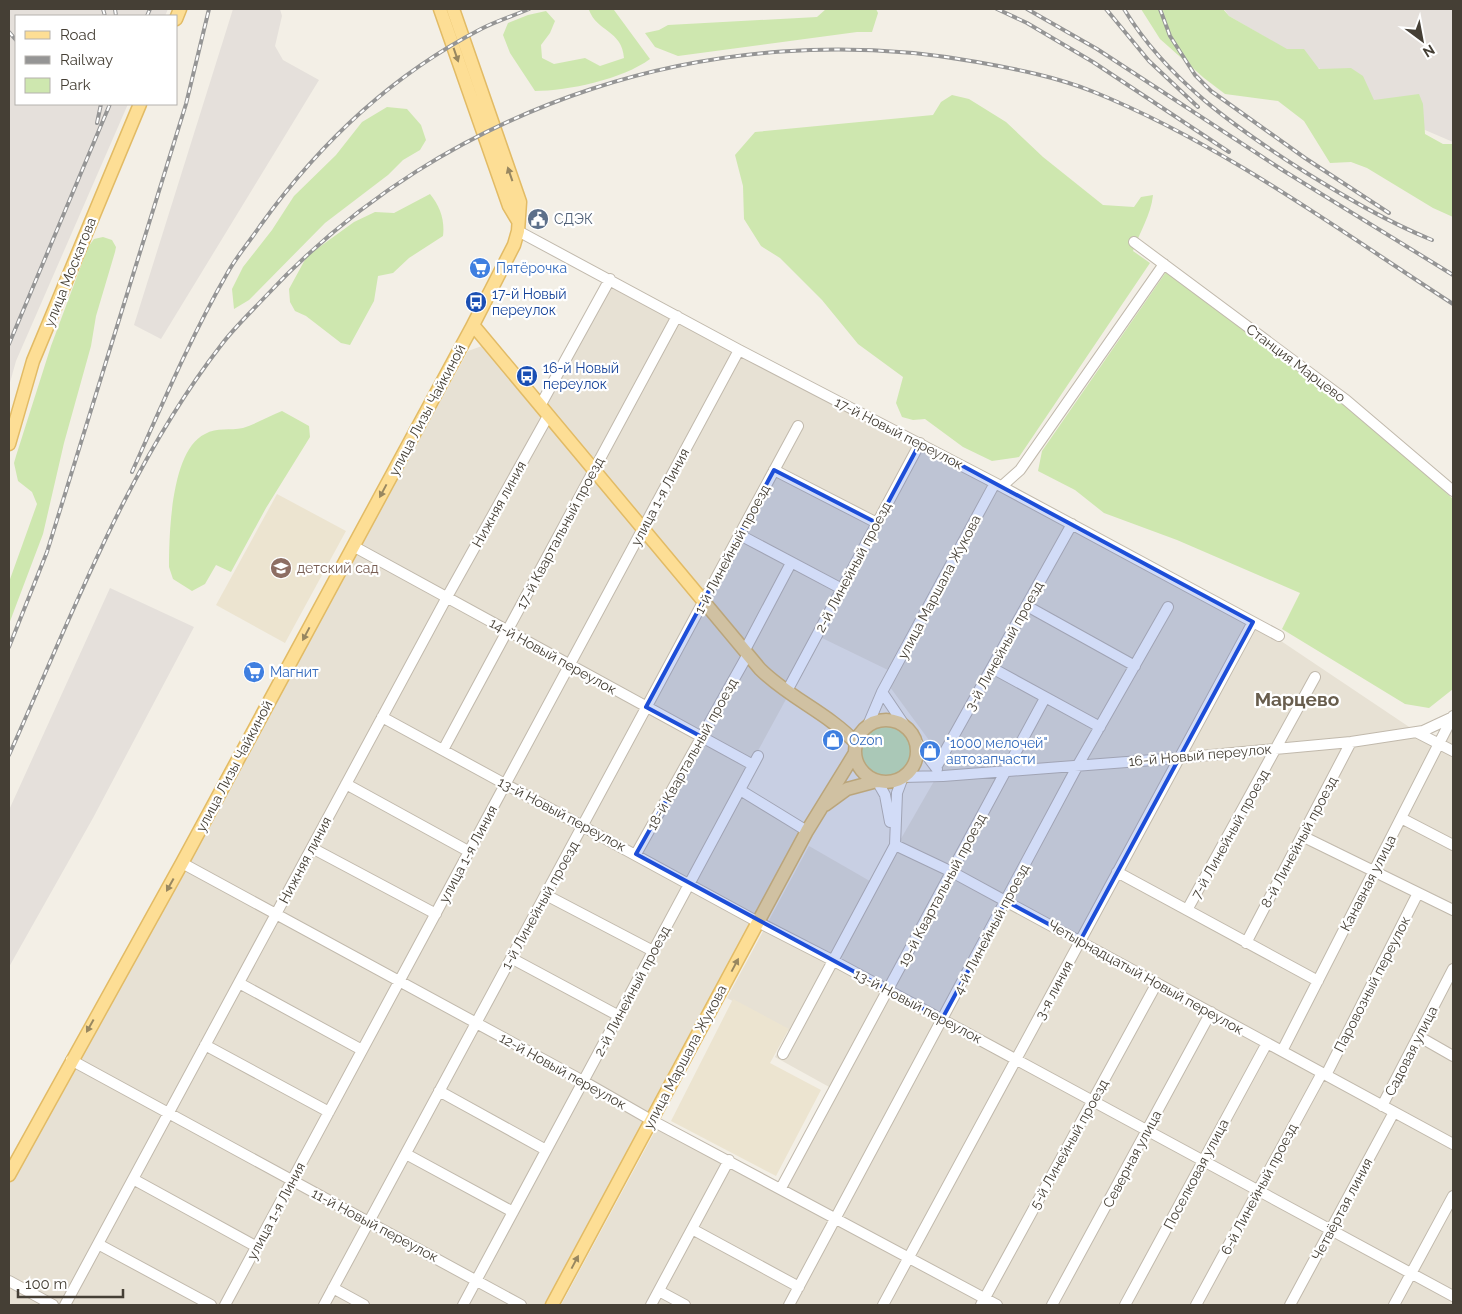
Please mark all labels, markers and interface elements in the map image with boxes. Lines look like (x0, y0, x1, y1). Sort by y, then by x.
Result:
legend (15, 15, 178, 105)
north arrow (1397, 15, 1447, 65)
text: Road (60, 26, 96, 44)
text: N (1420, 41, 1438, 61)
one-way arrow (453, 48, 461, 63)
text: Railway (60, 51, 113, 69)
text: Park (60, 76, 91, 94)
one-way arrow (506, 166, 513, 181)
public building icon: СДЭК (526, 207, 550, 231)
place label: СДЭК (554, 211, 593, 227)
street label: улица Москатова (41, 215, 99, 329)
supermarket icon: Пятёрочка (468, 256, 492, 280)
place label: Пятёрочка (496, 260, 567, 276)
place label: 17-й Новый переулок (492, 286, 567, 318)
bus stop icon: 17-й Новый переулок (464, 290, 488, 314)
street label: Станция Марцево (1243, 321, 1349, 405)
street label: улица Лизы Чайкиной (386, 342, 468, 478)
place label: 16-й Новый переулок (543, 360, 619, 392)
bus stop icon: 16-й Новый переулок (515, 364, 539, 388)
street label: 17-й Новый переулок (832, 394, 966, 472)
street label: улица 1-я Линия (628, 446, 692, 548)
street label: 17-й Квартальный проезд (513, 454, 607, 612)
street label: Нижняя линия (469, 458, 529, 550)
street label: 1-й Линейный проезд (691, 482, 773, 616)
one-way arrow (379, 484, 387, 499)
street label: 2-й Линейный проезд (812, 499, 894, 635)
street label: улица Маршала Жукова (894, 512, 984, 662)
school or university icon: детский сад (269, 556, 293, 580)
place label: детский сад (297, 560, 379, 576)
street label: 3-й Линейный проезд (962, 578, 1046, 714)
street label: 14-й Новый переулок (487, 614, 619, 698)
one-way arrow (302, 627, 310, 642)
supermarket icon: Магнит (242, 660, 266, 684)
place label: Магнит (270, 664, 319, 680)
street label: 18-й Квартальный проезд (644, 675, 740, 833)
district label: Марцево (1255, 688, 1339, 710)
street label: улица Лизы Чайкиной (193, 698, 275, 834)
shop icon: Ozon (821, 728, 845, 752)
place label: Ozon (849, 732, 883, 748)
place label: "1000 мелочей" автозапчасти (946, 735, 1048, 767)
shop icon: "1000 мелочей" автозапчасти (918, 739, 942, 763)
street label: 16-й Новый переулок (1128, 741, 1272, 769)
street label: 7-й Линейный проезд (1188, 767, 1272, 901)
street label: 13-й Новый переулок (495, 773, 629, 855)
street label: 8-й Линейный проезд (1258, 774, 1340, 910)
street label: улица 1-я Линия (436, 803, 500, 905)
street label: 19-й Квартальный проезд (895, 811, 989, 969)
street label: Нижняя линия (275, 814, 335, 906)
street label: Канавная улица (1337, 832, 1399, 934)
street label: 1-й Линейный проезд (498, 838, 582, 972)
street label: 4-й Линейный проезд (950, 861, 1032, 997)
one-way arrow (165, 878, 174, 891)
street label: Паровозный переулок (1331, 913, 1413, 1055)
street label: Четырнадцатый Новый переулок (1045, 916, 1247, 1038)
street label: 2-й Линейный проезд (591, 923, 673, 1059)
one-way arrow (731, 958, 739, 972)
street label: 3-я линия (1032, 958, 1076, 1022)
street label: 13-й Новый переулок (851, 965, 985, 1047)
street label: улица Маршала Жукова (640, 982, 730, 1132)
street label: Садовая улица (1381, 1003, 1441, 1099)
one-way arrow (86, 1019, 94, 1034)
street label: 12-й Новый переулок (497, 1029, 629, 1113)
street label: 5-й Линейный проезд (1027, 1076, 1111, 1212)
street label: Северная улица (1100, 1108, 1164, 1210)
street label: Поселковая улица (1160, 1116, 1232, 1232)
street label: 6-й Линейный проезд (1218, 1121, 1300, 1257)
street label: Четвёртая линия (1308, 1155, 1376, 1263)
street label: улица 1-я Линия (244, 1160, 308, 1262)
street label: 11-й Новый переулок (309, 1185, 441, 1265)
one-way arrow (571, 1255, 579, 1270)
scale bar (18, 1266, 122, 1298)
text: 100 m (25, 1275, 67, 1293)

